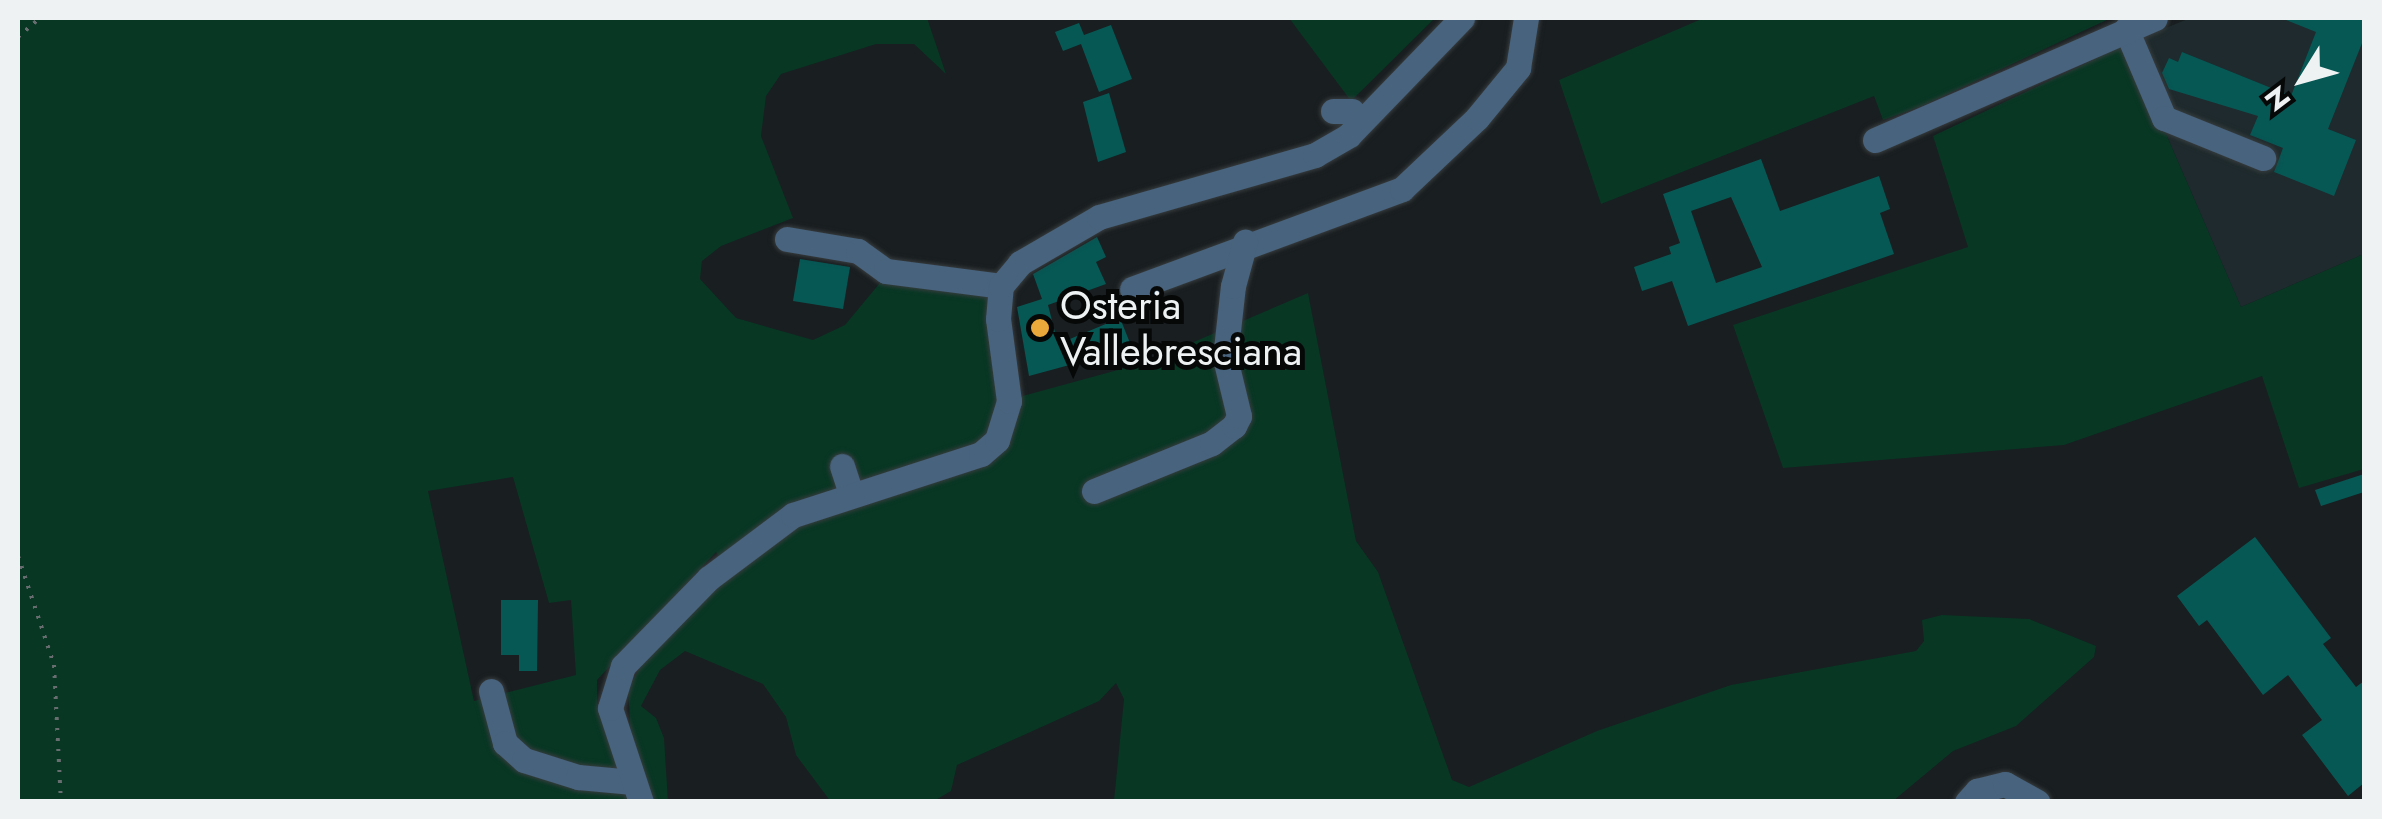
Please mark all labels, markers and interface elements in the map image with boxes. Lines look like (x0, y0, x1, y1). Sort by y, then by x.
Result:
north arrow (2252, 30, 2352, 130)
text: N (2255, 77, 2301, 120)
place label: Osteria Vallebresciana (1060, 281, 1302, 375)
marker: Osteria Vallebresciana (1029, 317, 1051, 339)

